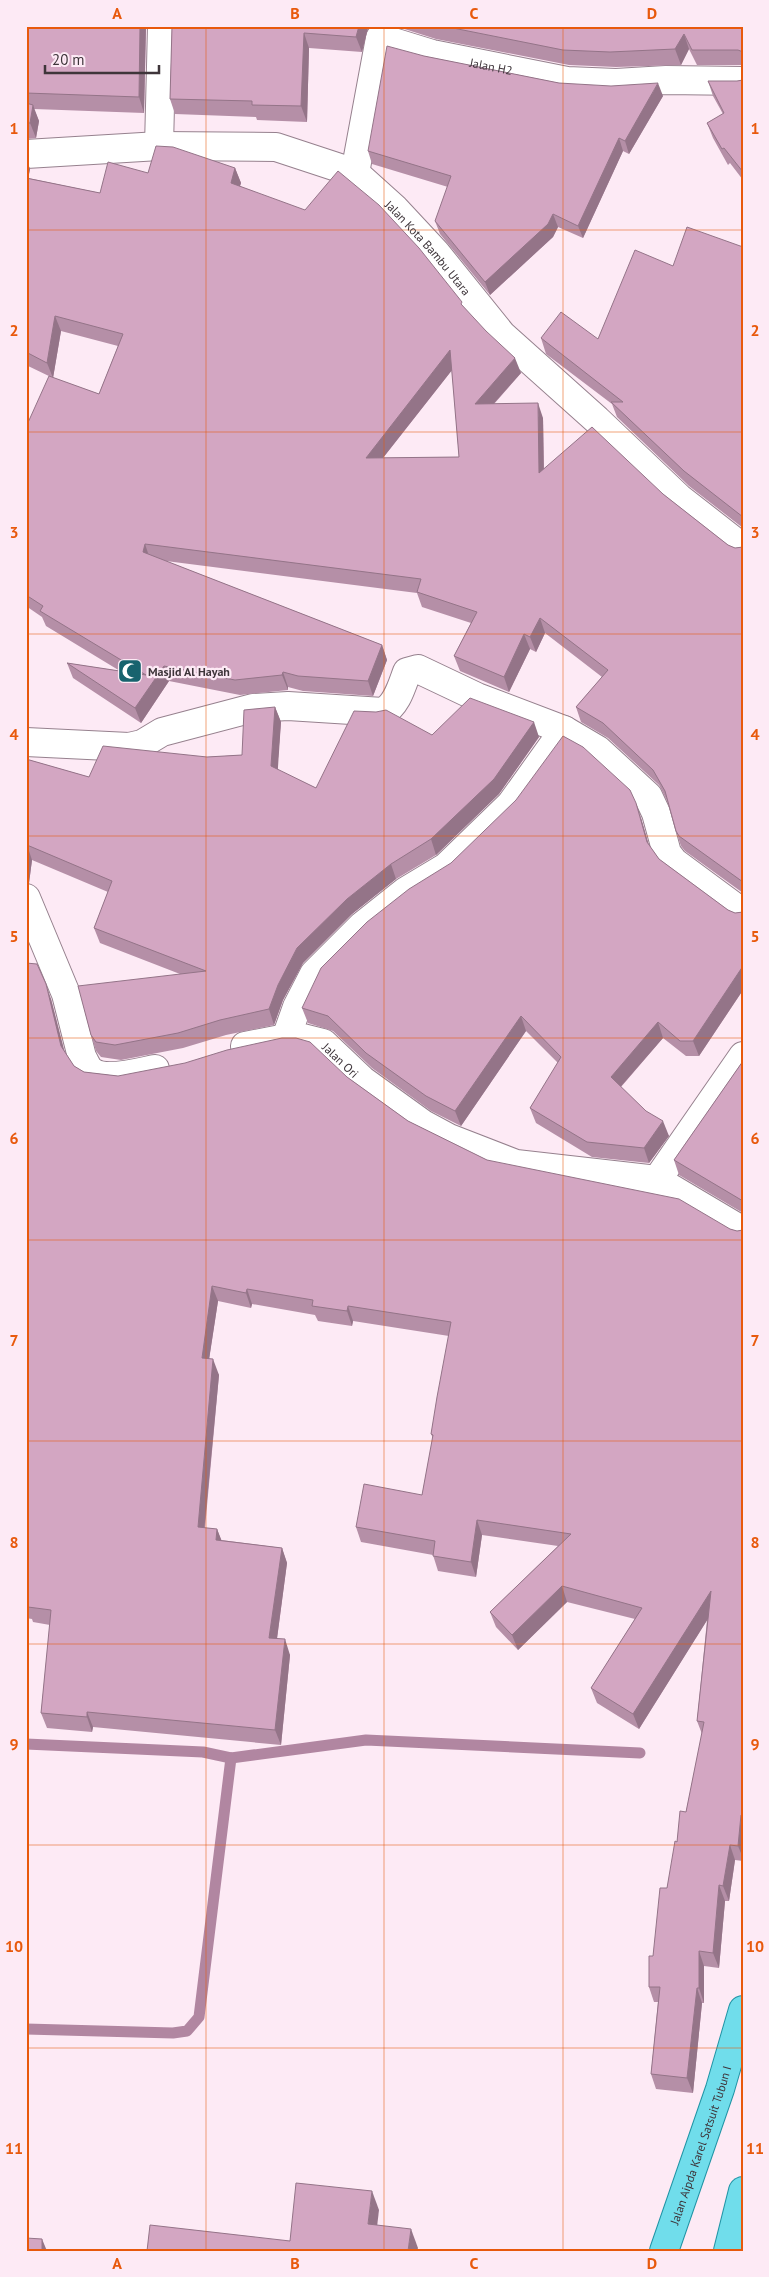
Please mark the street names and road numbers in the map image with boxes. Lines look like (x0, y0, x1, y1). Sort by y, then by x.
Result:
street label: Jalan H2 (467, 54, 514, 77)
street label: Jalan Kota Bambu Utara (382, 196, 474, 298)
street label: Jalan Ori (319, 1039, 362, 1081)
street label: Jalan Aipda Karel Satsuit Tubun I (666, 2064, 734, 2227)

